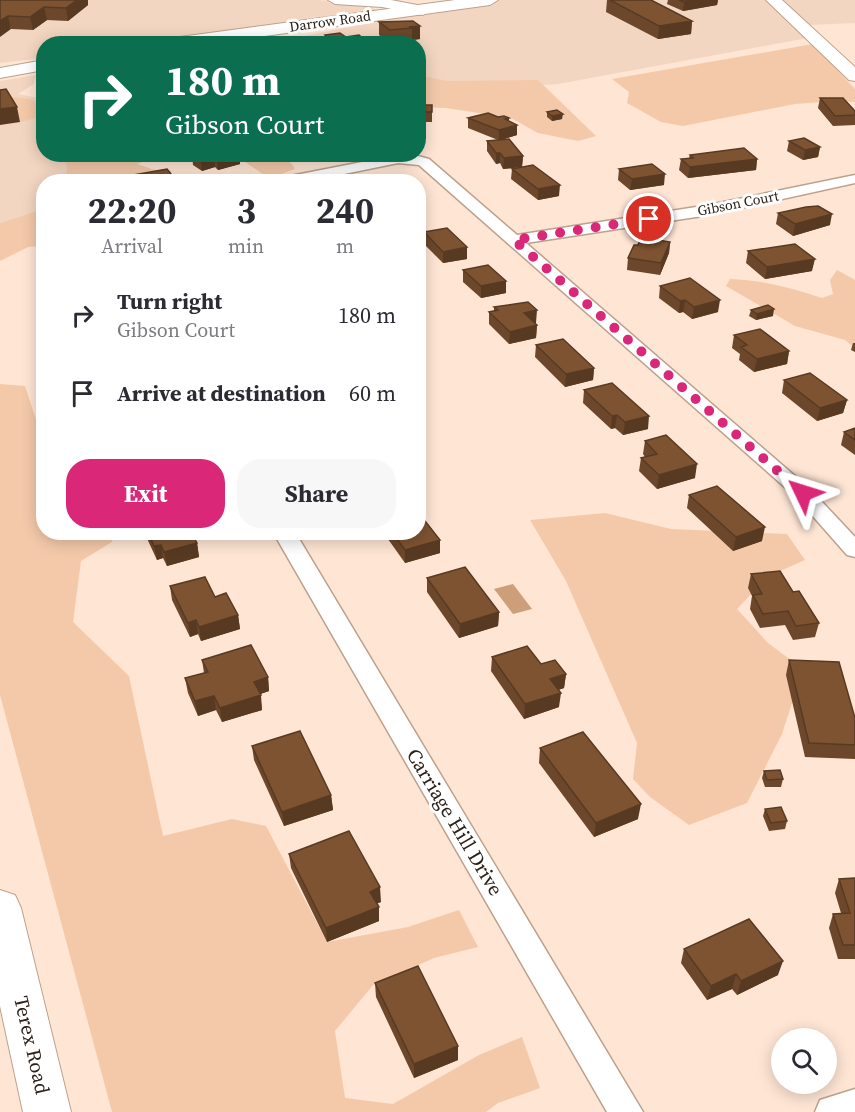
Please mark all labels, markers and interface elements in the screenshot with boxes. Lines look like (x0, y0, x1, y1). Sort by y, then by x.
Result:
street label: Darrow Road (288, 5, 372, 37)
text: 180 m (165, 51, 280, 109)
icon: right (66, 60, 144, 138)
text: Gibson Court (165, 106, 324, 143)
street label: Gibson Court (696, 185, 781, 221)
text: 22:20 (88, 186, 176, 235)
text: 3 (236, 186, 256, 235)
text: 240 (316, 186, 374, 235)
pin (623, 193, 674, 244)
icon: arrive (632, 202, 665, 235)
text: Arrival (101, 232, 163, 260)
text: min (228, 232, 264, 260)
text: m (336, 232, 354, 260)
text: Turn right (117, 286, 222, 316)
icon: right (66, 299, 99, 332)
text: 180 m (338, 300, 396, 330)
text: Gibson Court (117, 316, 235, 344)
icon: arrive (66, 377, 99, 410)
text: Arrive at destination (117, 378, 326, 408)
text: 60 m (349, 378, 396, 408)
button: Exit (66, 459, 225, 528)
button: Share (237, 459, 396, 528)
position arrow (771, 461, 835, 525)
street label: Carriage Hill Drive (400, 743, 510, 901)
street label: Terex Road (7, 993, 57, 1097)
map controls (771, 1028, 837, 1094)
button: search (771, 1028, 837, 1094)

